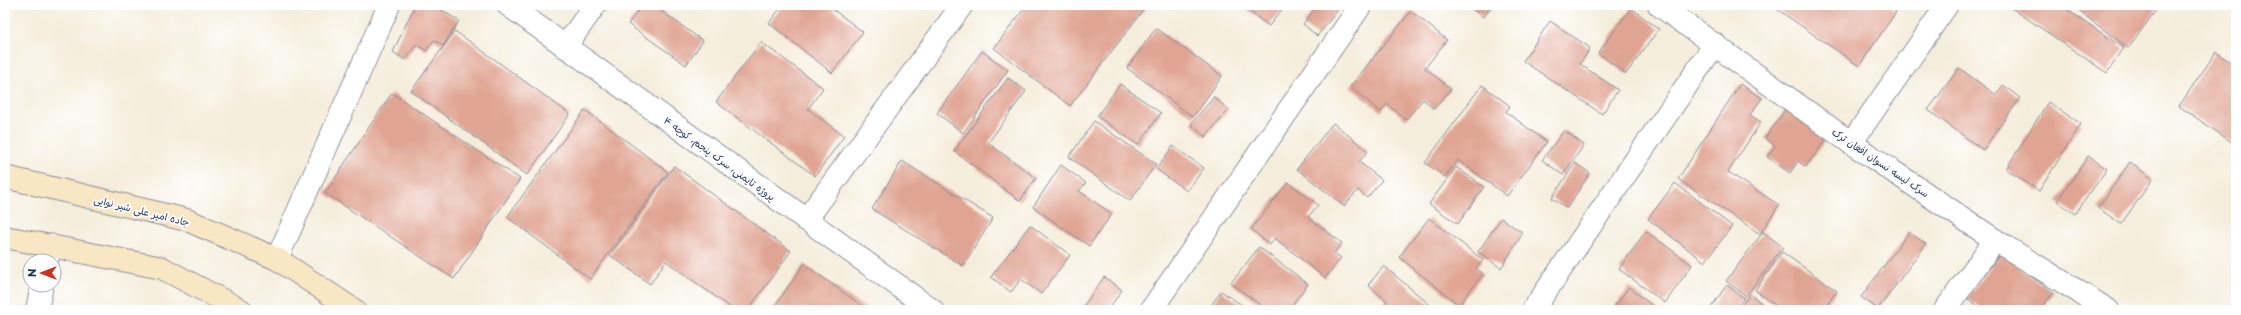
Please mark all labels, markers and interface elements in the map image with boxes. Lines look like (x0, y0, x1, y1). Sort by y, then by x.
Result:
street label: پروژه تایمنی، سرک پنجم، کوچه ۴ (660, 112, 779, 205)
street label: سرک لیسه نسوان افغان‌ ترک (1829, 124, 1933, 200)
street label: جاده امیر علی شیر نوایی (92, 191, 192, 230)
north arrow (22, 253, 62, 293)
text: N (23, 268, 40, 277)

